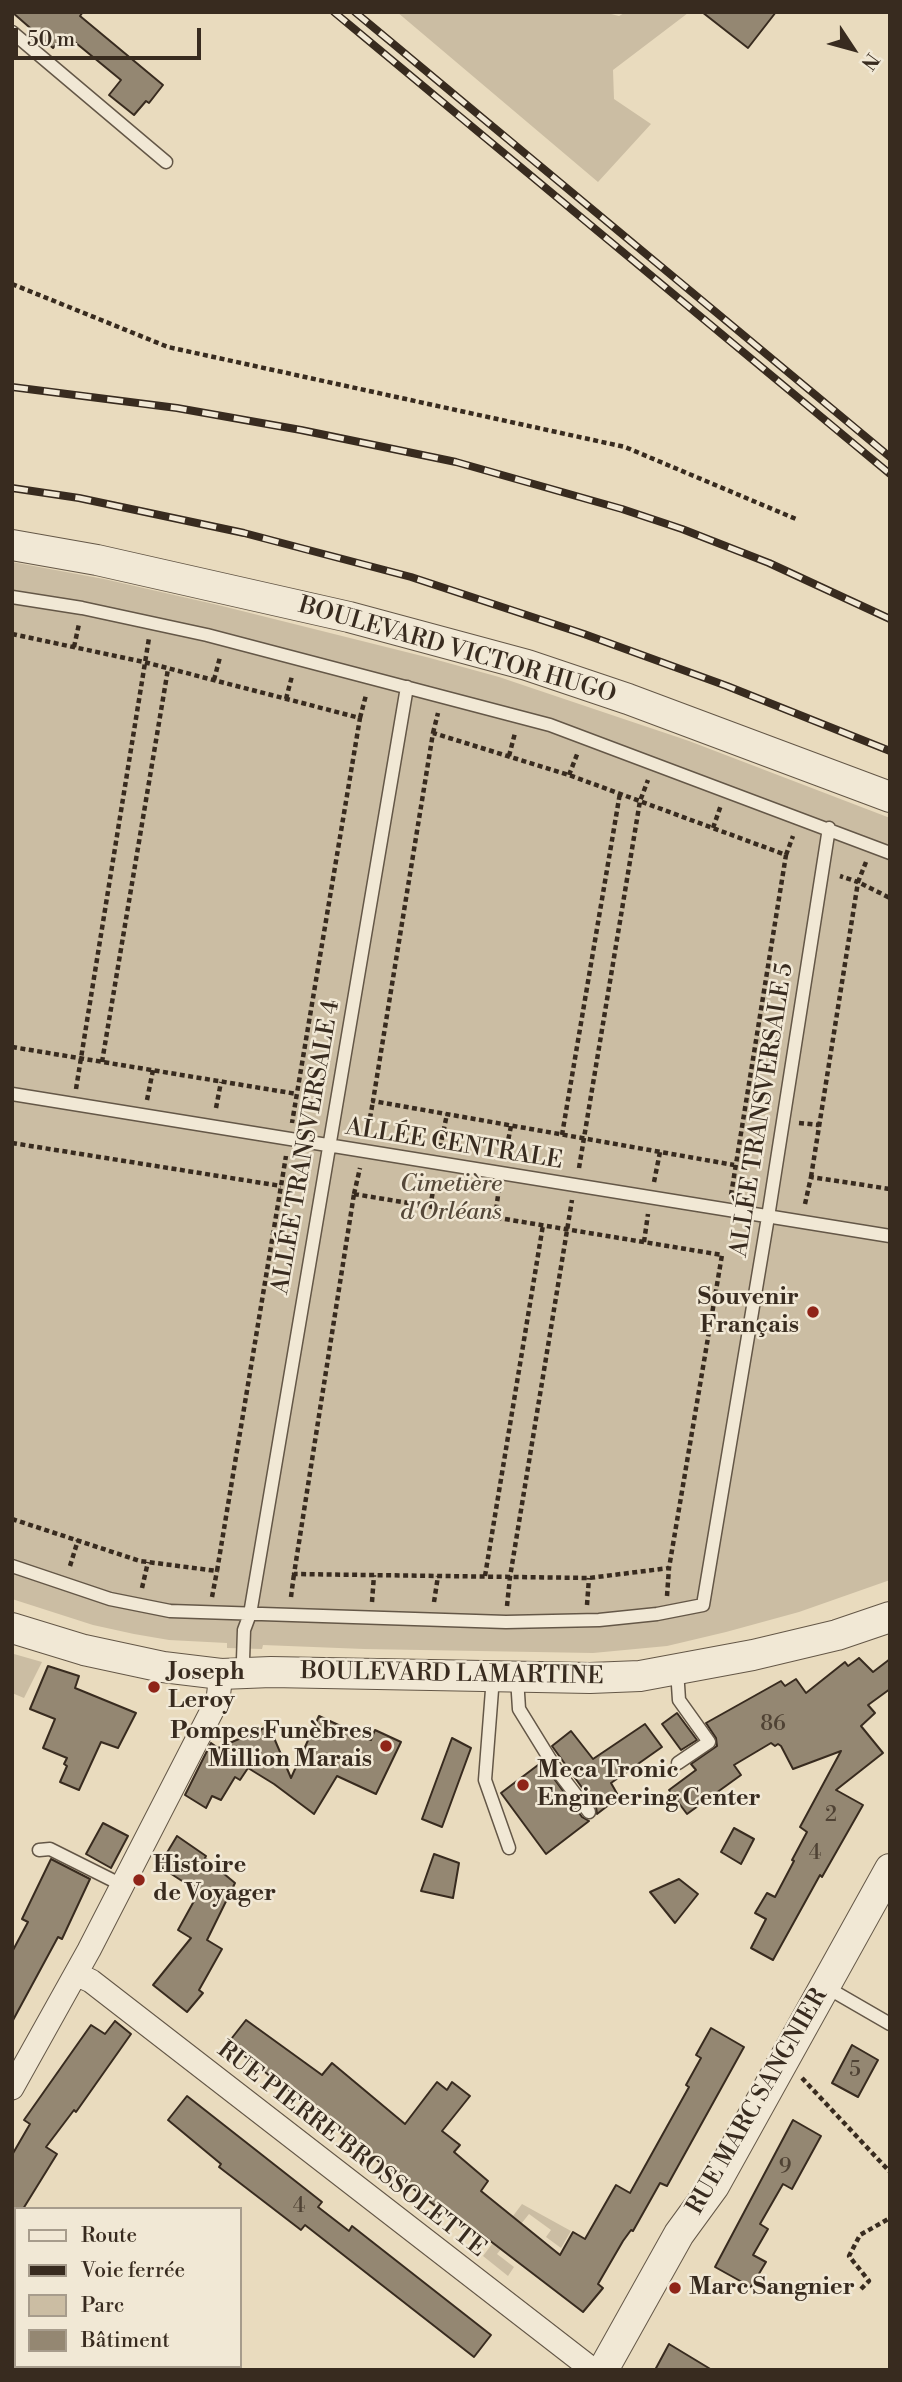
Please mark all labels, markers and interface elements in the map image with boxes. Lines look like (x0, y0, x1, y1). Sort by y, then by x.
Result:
scale bar (18, 14, 205, 58)
north arrow (818, 14, 888, 84)
text: 50 m (27, 27, 75, 53)
text: N (856, 48, 884, 74)
street label: BOULEVARD VICTOR HUGO (295, 592, 619, 710)
street label: ALLÉE TRANSVERSALE 5 (726, 961, 800, 1259)
street label: ALLÉE TRANSVERSALE 4 (267, 998, 347, 1296)
street label: ALLÉE CENTRALE (343, 1114, 565, 1176)
park label: Cimetière d'Orléans (400, 1171, 502, 1227)
place label: Souvenir Français (698, 1284, 799, 1340)
marker: Souvenir Français (805, 1304, 821, 1320)
street label: BOULEVARD LAMARTINE (300, 1658, 604, 1692)
place label: Joseph Leroy (168, 1659, 245, 1715)
marker: Joseph Leroy (146, 1679, 162, 1695)
house number: 86 (760, 1712, 786, 1738)
place label: Pompes Funèbres Million Marais (170, 1718, 372, 1774)
marker: Pompes Funèbres Million Marais (378, 1738, 394, 1754)
place label: Meca Tronic Engineering Center (537, 1757, 761, 1813)
marker: Meca Tronic Engineering Center (515, 1777, 531, 1793)
house number: 2 (825, 1803, 837, 1829)
house number: 4 (809, 1841, 821, 1867)
place label: Histoire de Voyager (153, 1852, 276, 1908)
marker: Histoire de Voyager (131, 1872, 147, 1888)
street label: RUE MARC SANGNIER (682, 1984, 834, 2220)
street label: RUE PIERRE BROSSOLETTE (211, 2036, 491, 2264)
house number: 5 (849, 2058, 861, 2084)
house number: 9 (779, 2155, 791, 2181)
house number: 4 (293, 2194, 305, 2220)
legend (14, 2207, 242, 2368)
text: Route (81, 2223, 137, 2249)
text: Voie ferrée (81, 2258, 185, 2284)
place label: Marc Sangnier (689, 2274, 855, 2302)
marker: Marc Sangnier (667, 2280, 683, 2296)
text: Parc (81, 2293, 124, 2319)
text: Bâtiment (81, 2328, 170, 2354)

